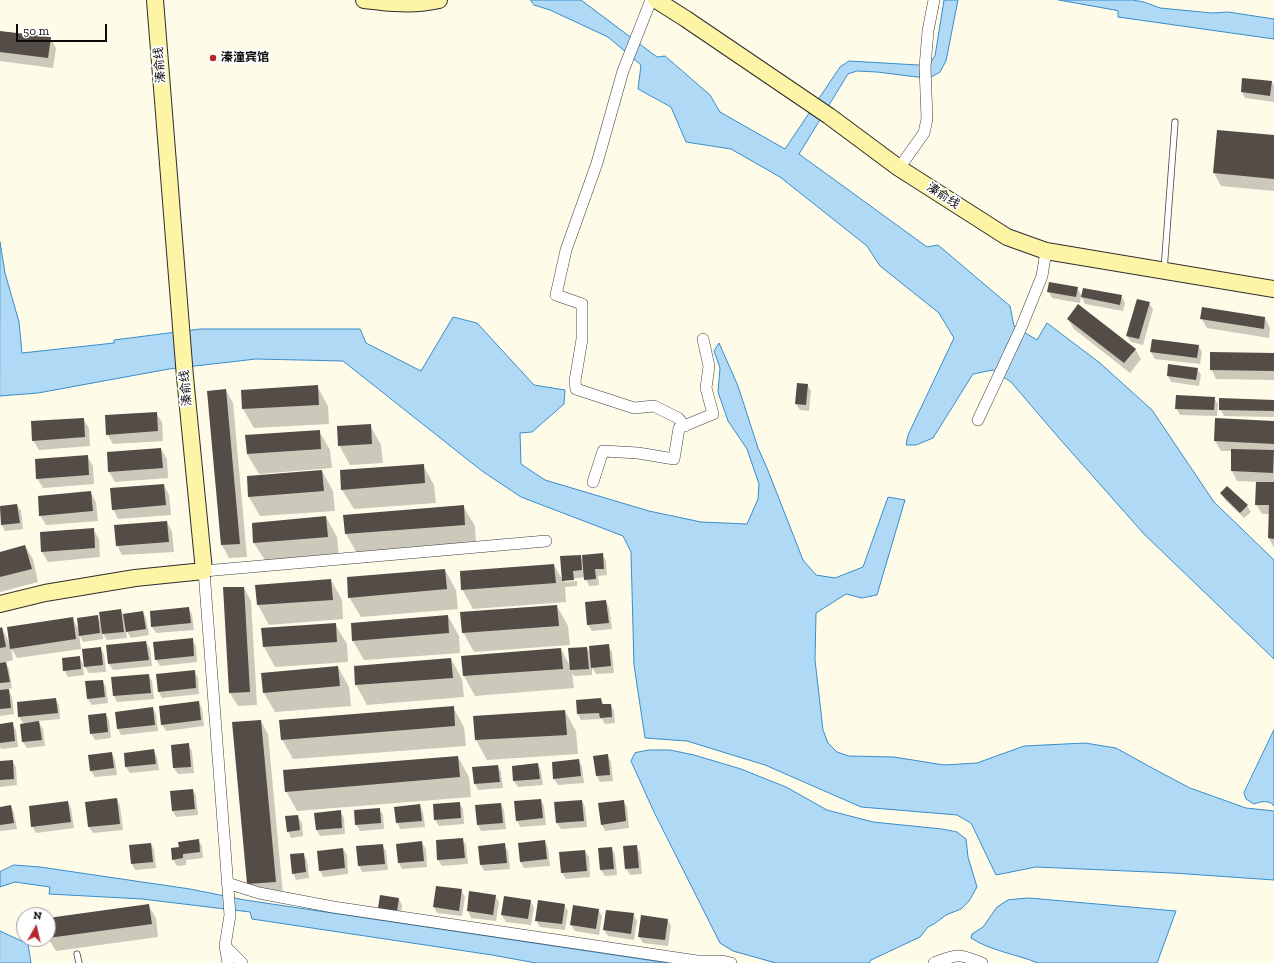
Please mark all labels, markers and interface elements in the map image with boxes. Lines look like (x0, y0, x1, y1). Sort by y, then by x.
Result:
scale bar (18, 16, 109, 42)
text: 50 m (23, 24, 49, 38)
street label: 溱俞线 (152, 47, 168, 83)
place label: 溱潼宾馆 (221, 51, 269, 65)
marker: 溱潼宾馆 (208, 53, 218, 63)
street label: 溱俞线 (924, 180, 962, 212)
street label: 溱俞线 (177, 369, 195, 407)
north arrow (16, 907, 56, 947)
text: N (33, 909, 43, 923)

